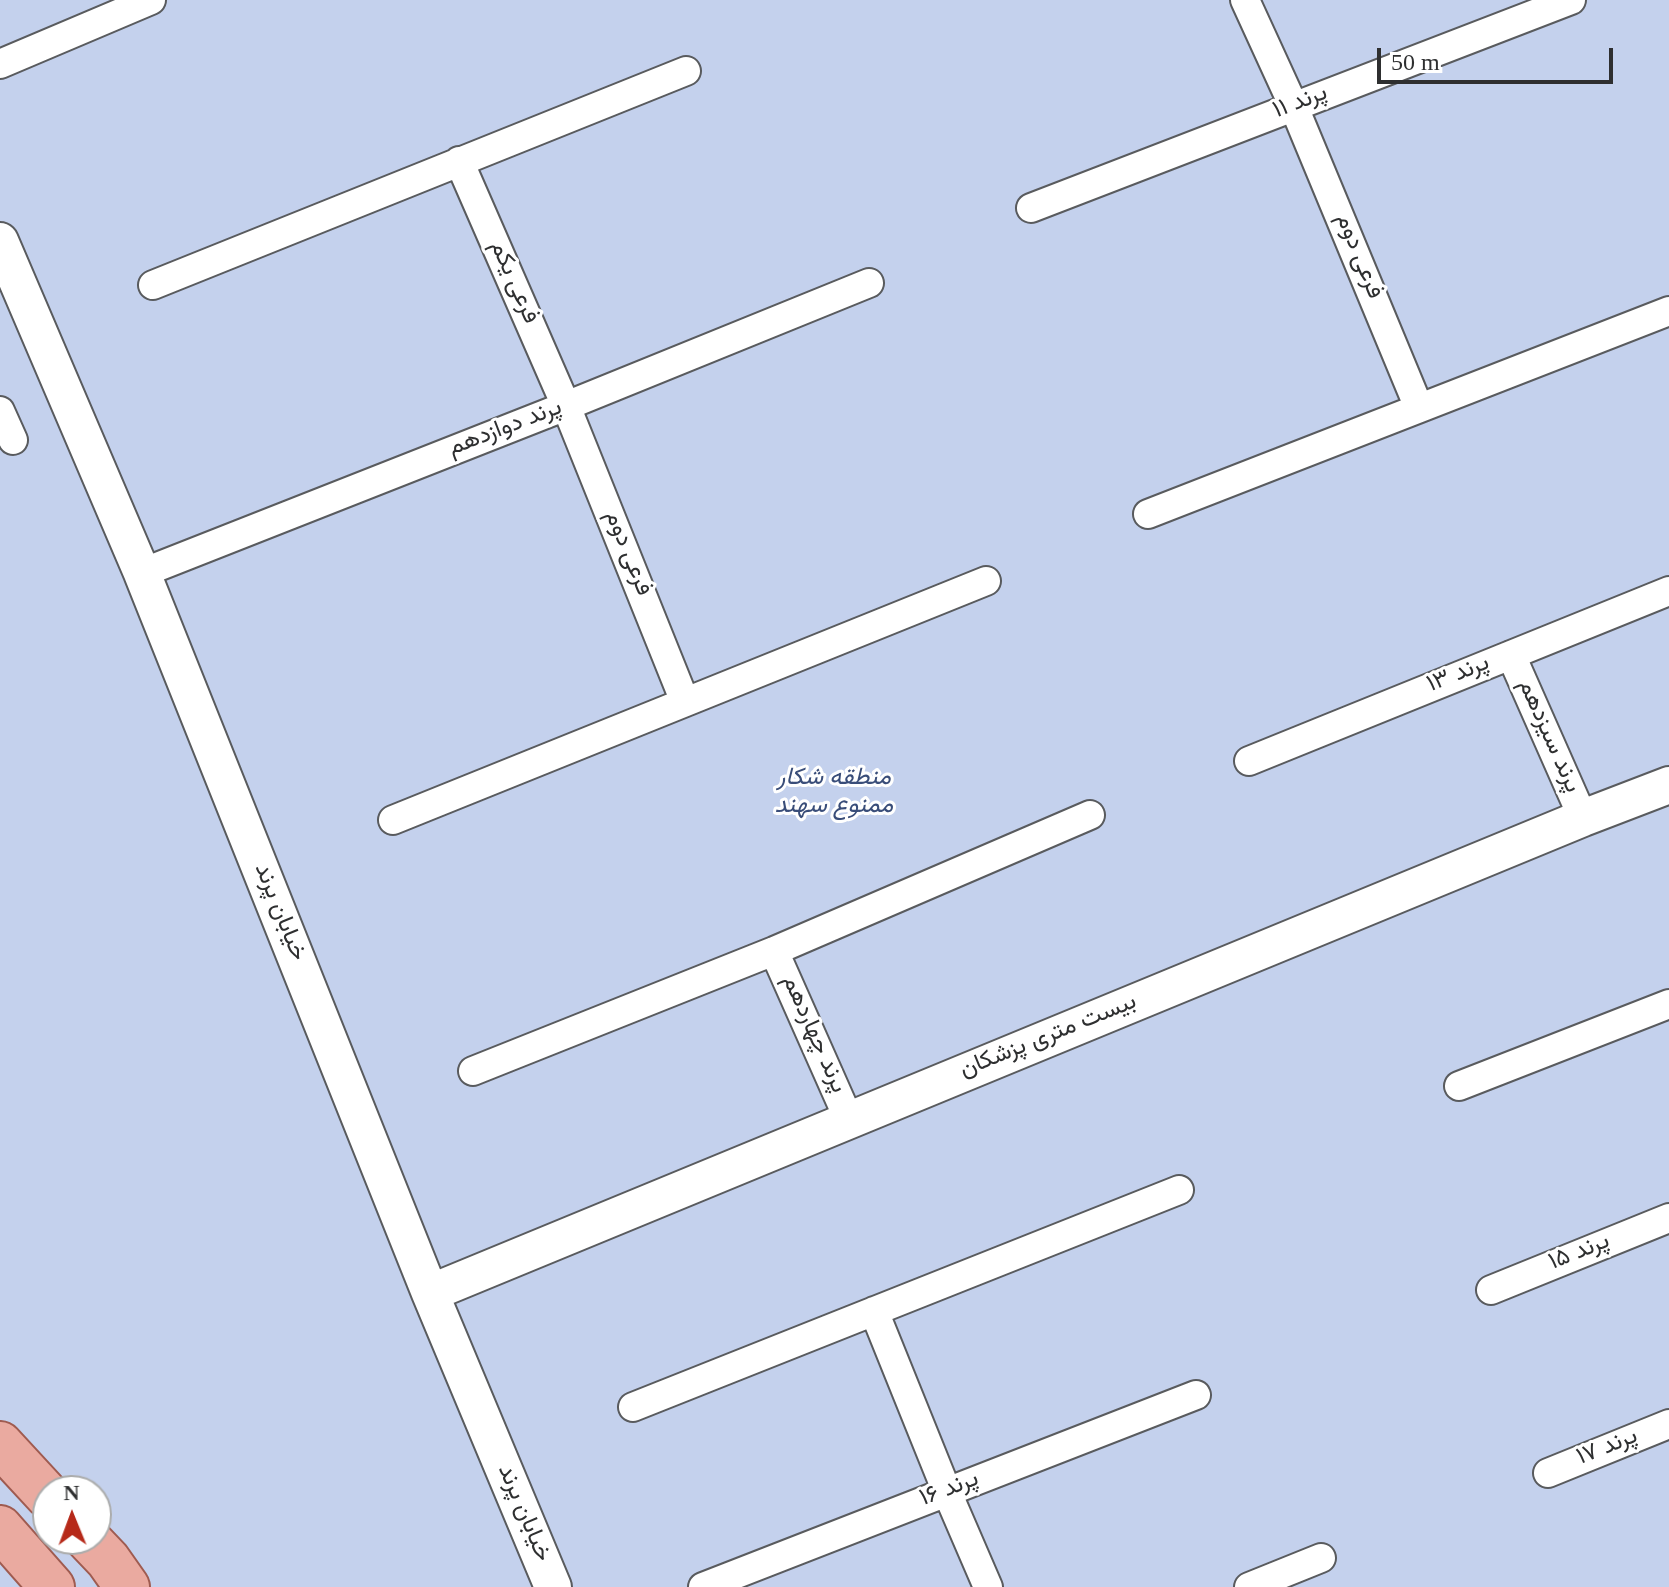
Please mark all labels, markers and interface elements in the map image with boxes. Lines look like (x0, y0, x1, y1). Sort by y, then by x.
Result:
scale bar (1381, 32, 1617, 82)
text: 50 m (1391, 49, 1440, 75)
street label: پرند ۱۱ (1270, 81, 1332, 127)
street label: فرعی دوم (1327, 210, 1387, 304)
street label: فرعی یکم (481, 237, 543, 329)
street label: پرند دوازدهم (445, 395, 567, 465)
street label: فرعی دوم (596, 507, 656, 601)
street label: پرند ۱۳ (1424, 651, 1494, 701)
street label: پرند سیزدهم (1509, 676, 1585, 798)
park label: منطقه شکار ممنوع سهند (775, 766, 893, 822)
street label: خیابان پرند (245, 860, 311, 966)
street label: پرند چهاردهم (773, 972, 851, 1098)
street label: بیست متری پزشکان (956, 989, 1142, 1087)
street label: پرند ۱۵ (1545, 1229, 1615, 1279)
street label: پرند ۱۷ (1573, 1424, 1643, 1474)
street label: خیابان پرند (489, 1461, 555, 1567)
street label: پرند ۱۶ (917, 1467, 983, 1515)
north arrow (32, 1475, 112, 1555)
text: N (63, 1480, 80, 1505)

